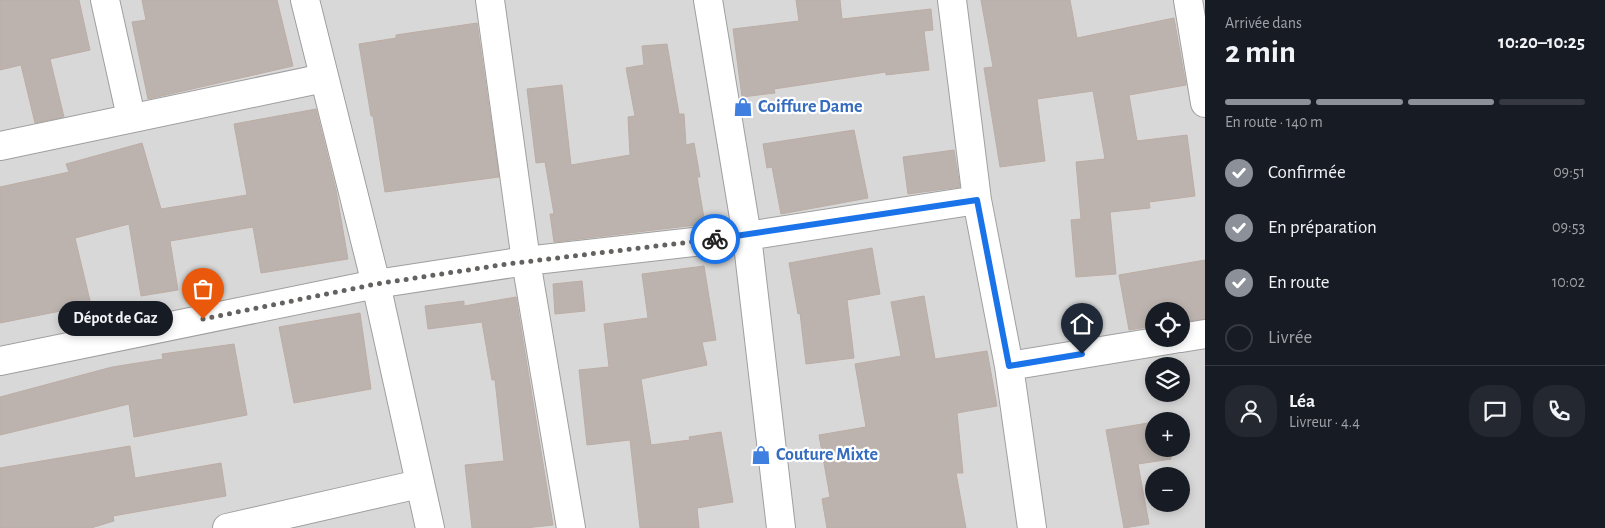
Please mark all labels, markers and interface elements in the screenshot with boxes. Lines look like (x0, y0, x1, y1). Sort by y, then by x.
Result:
text: Arrivée dans (1225, 15, 1302, 31)
text: 10:20–10:25 (1498, 33, 1585, 52)
text: 2 min (1225, 36, 1296, 68)
shop icon: Coiffure Dame (732, 96, 754, 118)
place label: Coiffure Dame (758, 98, 862, 116)
text: En route · 140 m (1225, 114, 1323, 130)
icon: check (1225, 159, 1253, 187)
text: Confirmée (1268, 163, 1346, 182)
text: 09:51 (1553, 164, 1585, 180)
courier (690, 214, 740, 264)
icon: check (1225, 214, 1253, 242)
text: En préparation (1268, 218, 1377, 237)
text: 09:53 (1552, 219, 1585, 235)
icon: bike (701, 225, 729, 253)
pin (182, 268, 224, 319)
icon: check (1225, 269, 1253, 297)
text: En route (1268, 273, 1330, 292)
text: 10:02 (1552, 274, 1585, 290)
icon: bag (189, 275, 217, 303)
callout: Dépot de Gaz (58, 302, 173, 336)
map controls (1145, 302, 1190, 512)
button: locate (1145, 302, 1190, 347)
pin (1061, 303, 1103, 354)
text: Dépot de Gaz (73, 310, 158, 326)
icon: home (1068, 310, 1096, 338)
text: Livrée (1268, 328, 1312, 347)
button: layers (1145, 357, 1190, 402)
button: person (1225, 385, 1277, 437)
button: chat (1469, 385, 1521, 437)
button: phone (1533, 385, 1585, 437)
text: Léa (1289, 392, 1315, 411)
button: + (1145, 412, 1190, 457)
text: Livreur · 4.4 (1289, 414, 1360, 430)
shop icon: Couture Mixte (750, 444, 772, 466)
place label: Couture Mixte (776, 446, 878, 464)
button: − (1145, 467, 1190, 512)

